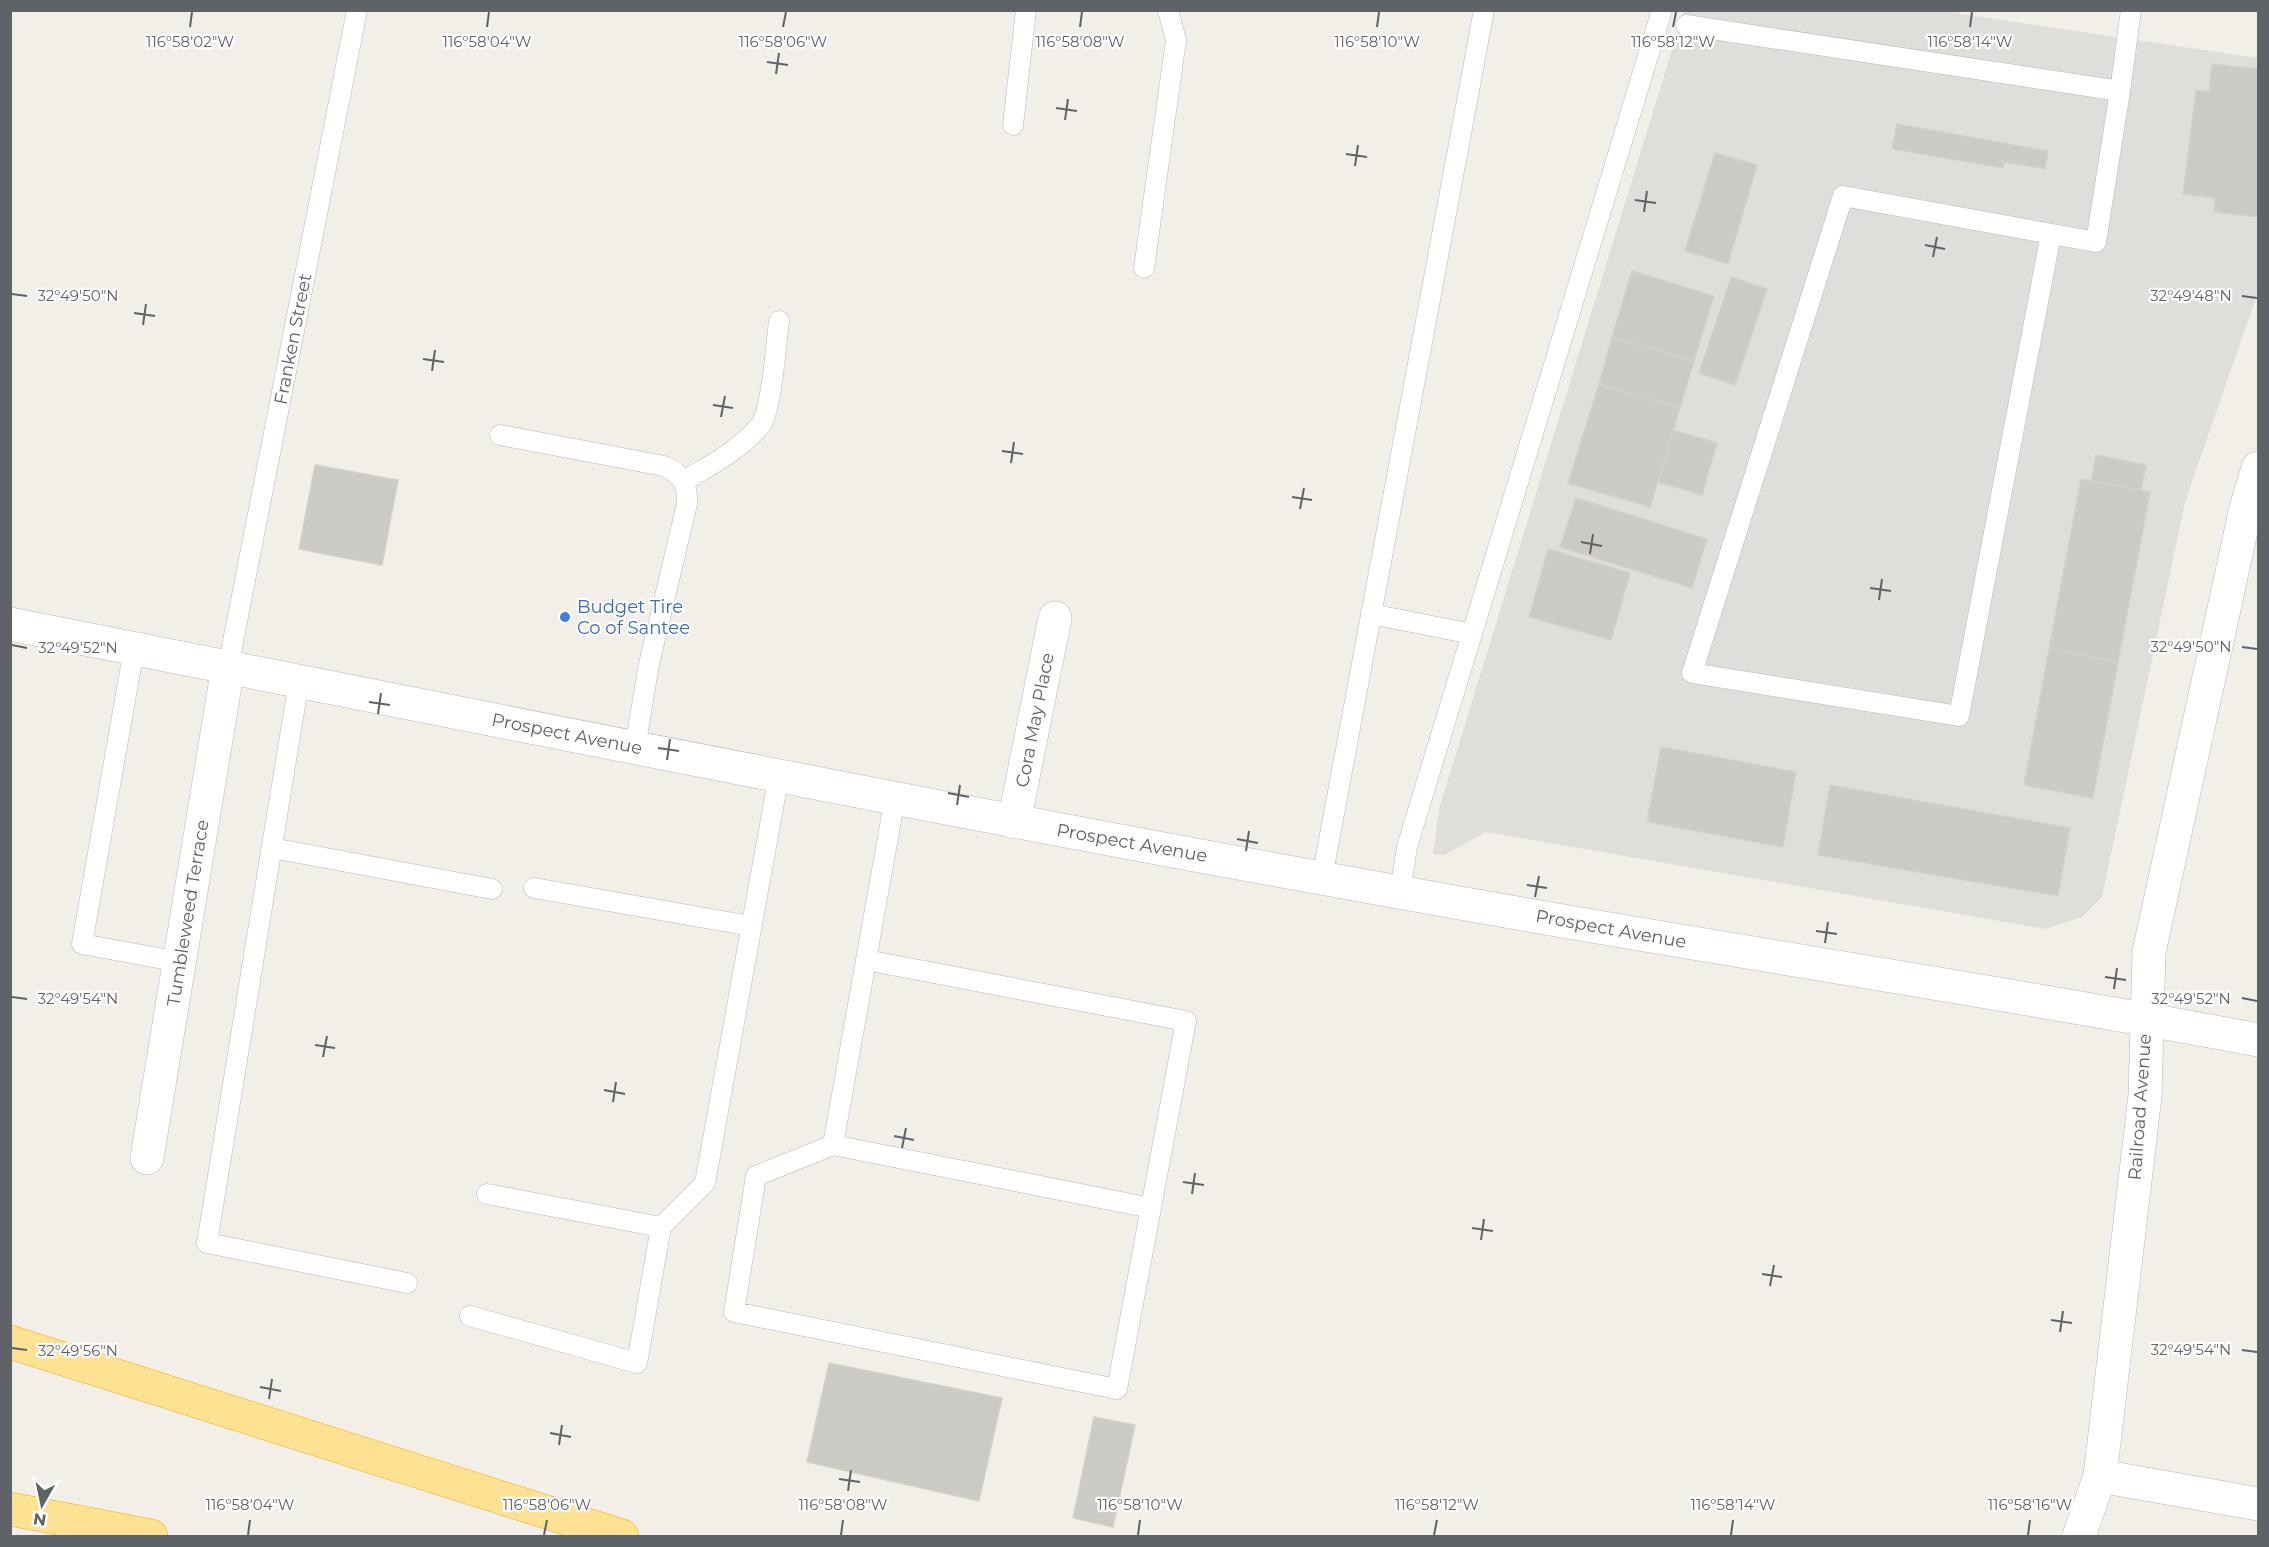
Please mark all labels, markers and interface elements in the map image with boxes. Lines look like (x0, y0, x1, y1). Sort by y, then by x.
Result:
text: 116°58'02"W (146, 32, 234, 51)
text: 116°58'04"W (443, 32, 532, 51)
text: 116°58'06"W (739, 32, 828, 51)
text: 116°58'08"W (1035, 32, 1125, 51)
text: 116°58'10"W (1334, 32, 1420, 51)
text: 116°58'12"W (1631, 32, 1715, 51)
text: 116°58'14"W (1927, 32, 2013, 51)
street label: Franken Street (270, 272, 316, 406)
text: 32°49'50"N (37, 286, 119, 305)
text: 32°49'48"N (2150, 286, 2232, 305)
place label: Budget Tire Co of Santee (577, 596, 690, 639)
marker: Budget Tire Co of Santee (558, 610, 572, 624)
text: 32°49'50"N (2150, 637, 2232, 656)
text: 32°49'52"N (38, 638, 118, 657)
street label: Cora May Place (1011, 651, 1059, 789)
street label: Prospect Avenue (490, 709, 644, 759)
street label: Tumbleweed Terrace (162, 818, 214, 1008)
street label: Prospect Avenue (1055, 819, 1209, 867)
street label: Prospect Avenue (1534, 905, 1688, 953)
text: 32°49'54"N (38, 989, 118, 1008)
text: 32°49'52"N (2151, 989, 2231, 1008)
street label: Railroad Avenue (2124, 1033, 2156, 1181)
text: 32°49'54"N (2151, 1340, 2231, 1359)
text: 32°49'56"N (38, 1341, 118, 1360)
north arrow (12, 1475, 72, 1535)
text: 116°58'04"W (206, 1495, 295, 1514)
text: 116°58'06"W (503, 1495, 592, 1514)
text: 116°58'08"W (798, 1495, 888, 1514)
text: 116°58'10"W (1097, 1495, 1183, 1514)
text: 116°58'12"W (1395, 1495, 1479, 1514)
text: 116°58'14"W (1690, 1495, 1776, 1514)
text: 116°58'16"W (1988, 1495, 2073, 1514)
text: N (32, 1509, 48, 1530)

